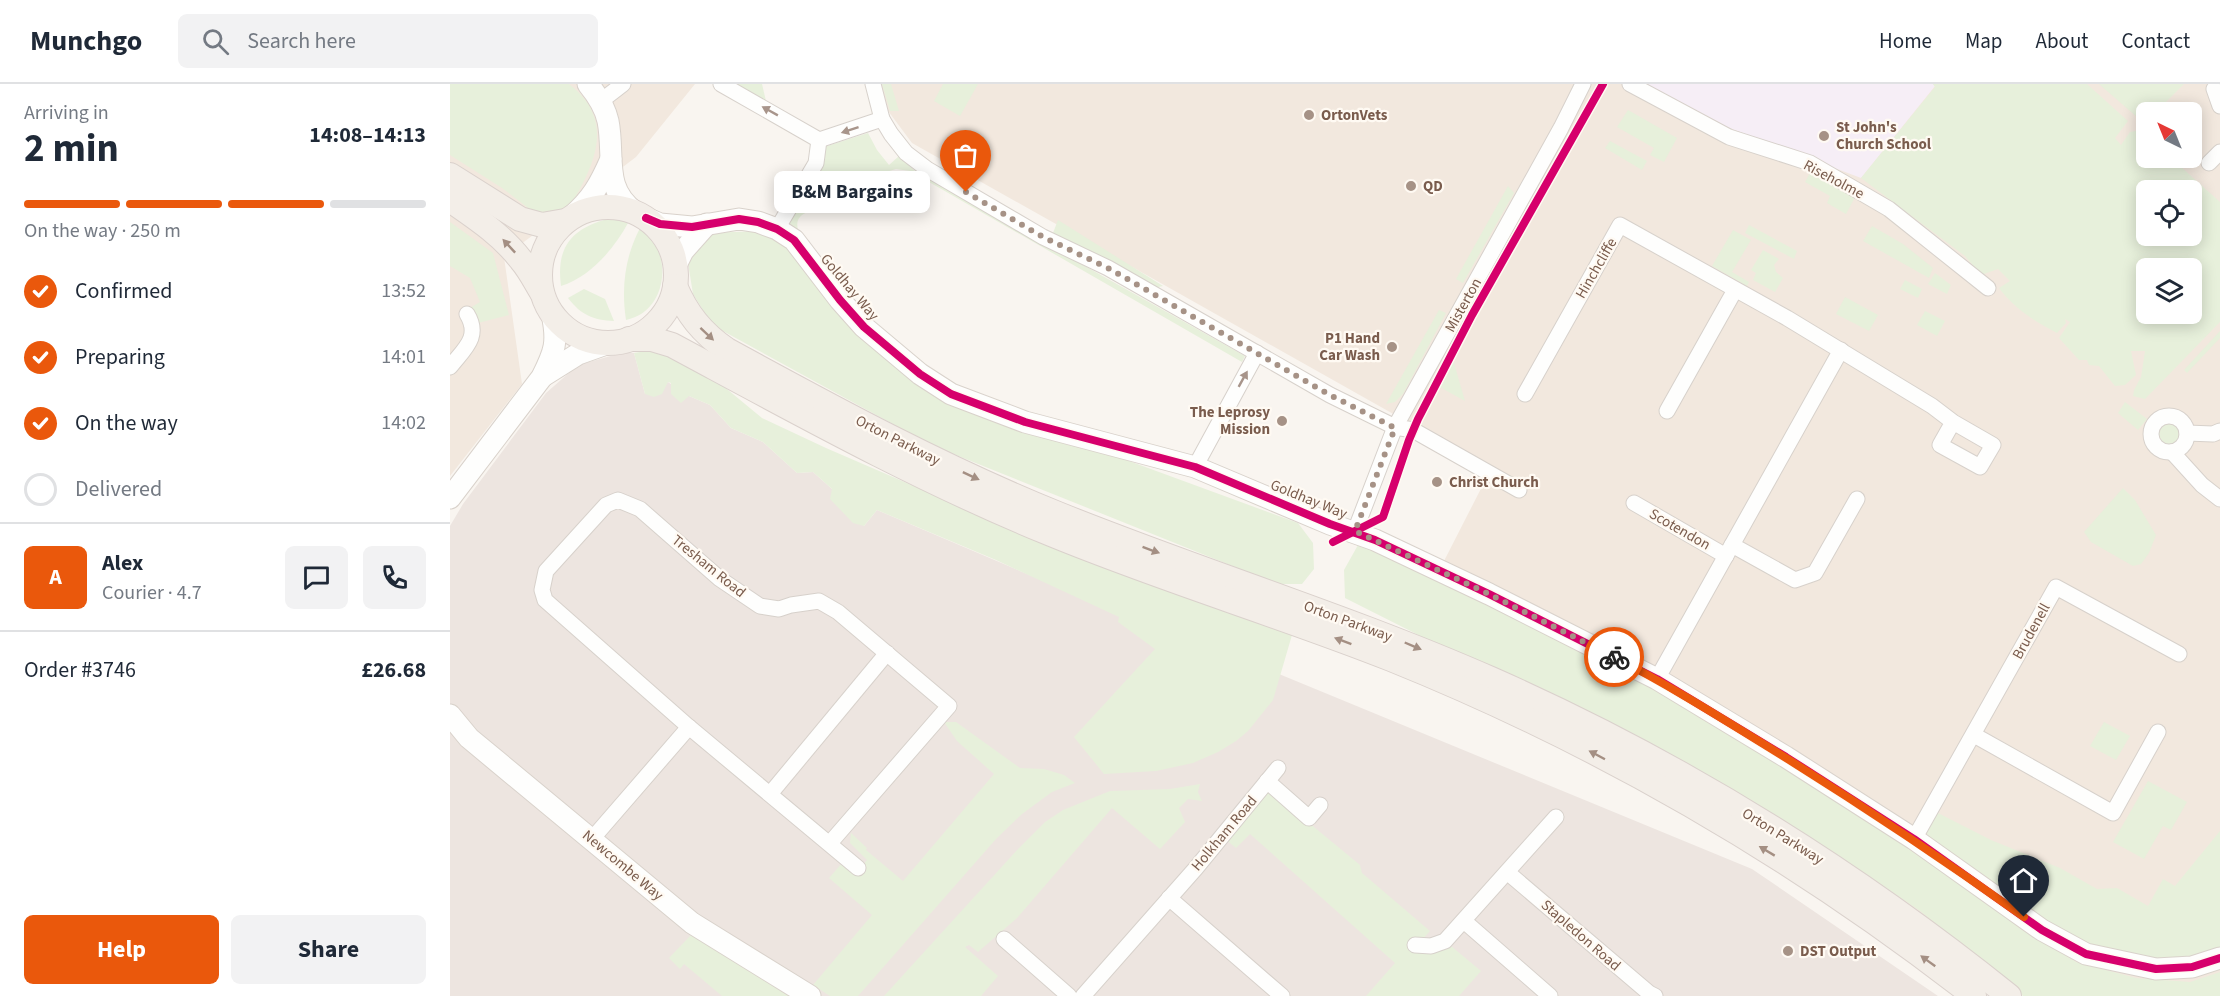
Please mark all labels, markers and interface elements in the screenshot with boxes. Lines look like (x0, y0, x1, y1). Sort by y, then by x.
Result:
search box (178, 14, 598, 68)
text: Munchgo (30, 21, 142, 61)
icon: search (199, 25, 232, 58)
text: Search here (247, 25, 356, 57)
text: Home (1879, 26, 1932, 56)
text: Map (1965, 26, 2003, 56)
text: About (2036, 26, 2088, 56)
text: Contact (2121, 26, 2190, 56)
text: Arriving in (24, 99, 109, 127)
north arrow (2136, 102, 2202, 168)
map controls (2136, 102, 2202, 324)
place label: OrtonVets (1321, 105, 1388, 126)
one-way arrow (762, 106, 778, 117)
marker: OrtonVets (1302, 108, 1316, 122)
place label: St John's Church School (1836, 117, 1932, 155)
text: 14:08–14:13 (309, 119, 426, 151)
text: 2 min (24, 121, 119, 177)
one-way arrow (841, 126, 859, 135)
marker: St John's Church School (1817, 129, 1831, 143)
pin (940, 130, 991, 192)
icon: bag (949, 139, 982, 172)
street label: Riseholme (1800, 155, 1868, 204)
callout: B&M Bargains (774, 171, 930, 213)
place label: QD (1423, 176, 1443, 197)
text: B&M Bargains (791, 178, 913, 206)
marker: QD (1404, 179, 1418, 193)
button: locate (2136, 180, 2202, 246)
text: On the way · 250 m (24, 217, 181, 245)
street label: Hinchcliffe (1571, 234, 1622, 303)
one-way arrow (502, 239, 516, 253)
street label: Goldhay Way (815, 249, 884, 325)
button: layers (2136, 258, 2202, 324)
street label: Misterton (1440, 274, 1487, 336)
icon: check (24, 275, 57, 308)
text: Confirmed (75, 275, 172, 307)
text: 13:52 (381, 277, 426, 305)
one-way arrow (699, 327, 714, 340)
place label: P1 Hand Car Wash (1319, 328, 1380, 366)
marker: P1 Hand Car Wash (1385, 340, 1399, 354)
icon: check (24, 341, 57, 374)
text: Preparing (75, 341, 165, 373)
text: 14:01 (381, 343, 426, 371)
one-way arrow (1238, 370, 1248, 387)
place label: The Leprosy Mission (1190, 402, 1270, 440)
icon: check (24, 407, 57, 440)
text: On the way (75, 407, 178, 439)
text: 14:02 (381, 409, 426, 437)
street label: Orton Parkway (852, 410, 944, 471)
marker: The Leprosy Mission (1275, 414, 1289, 428)
one-way arrow (962, 471, 979, 480)
place label: Christ Church (1449, 472, 1539, 493)
text: Delivered (75, 473, 162, 505)
street label: Goldhay Way (1267, 474, 1350, 524)
marker: Christ Church (1430, 475, 1444, 489)
street label: Scotendon (1645, 503, 1714, 555)
street label: Tresham Road (667, 530, 750, 603)
one-way arrow (1142, 545, 1160, 555)
button: chat (285, 546, 348, 609)
button: phone (363, 546, 426, 609)
text: Alex (102, 547, 143, 579)
text: A (49, 561, 62, 593)
text: Courier · 4.7 (102, 579, 202, 607)
street label: Orton Parkway (1301, 596, 1395, 647)
street label: Brudenell (2007, 599, 2056, 663)
courier (1584, 627, 1644, 687)
one-way arrow (1333, 636, 1351, 646)
one-way arrow (1404, 641, 1422, 651)
icon: bike (1598, 641, 1631, 674)
text: Order #3746 (24, 654, 136, 686)
text: £26.68 (361, 654, 426, 686)
one-way arrow (1588, 750, 1605, 760)
street label: Holkham Road (1187, 791, 1262, 876)
street label: Orton Parkway (1738, 803, 1828, 870)
street label: Newcombe Way (578, 825, 668, 906)
one-way arrow (1759, 845, 1775, 856)
pin (1998, 855, 2049, 917)
icon: home (2007, 864, 2040, 897)
street label: Stapledon Road (1536, 895, 1625, 976)
button: Help (24, 915, 219, 984)
button: Share (231, 915, 426, 984)
place label: DST Output (1800, 941, 1877, 962)
marker: DST Output (1781, 944, 1795, 958)
one-way arrow (1920, 955, 1936, 967)

